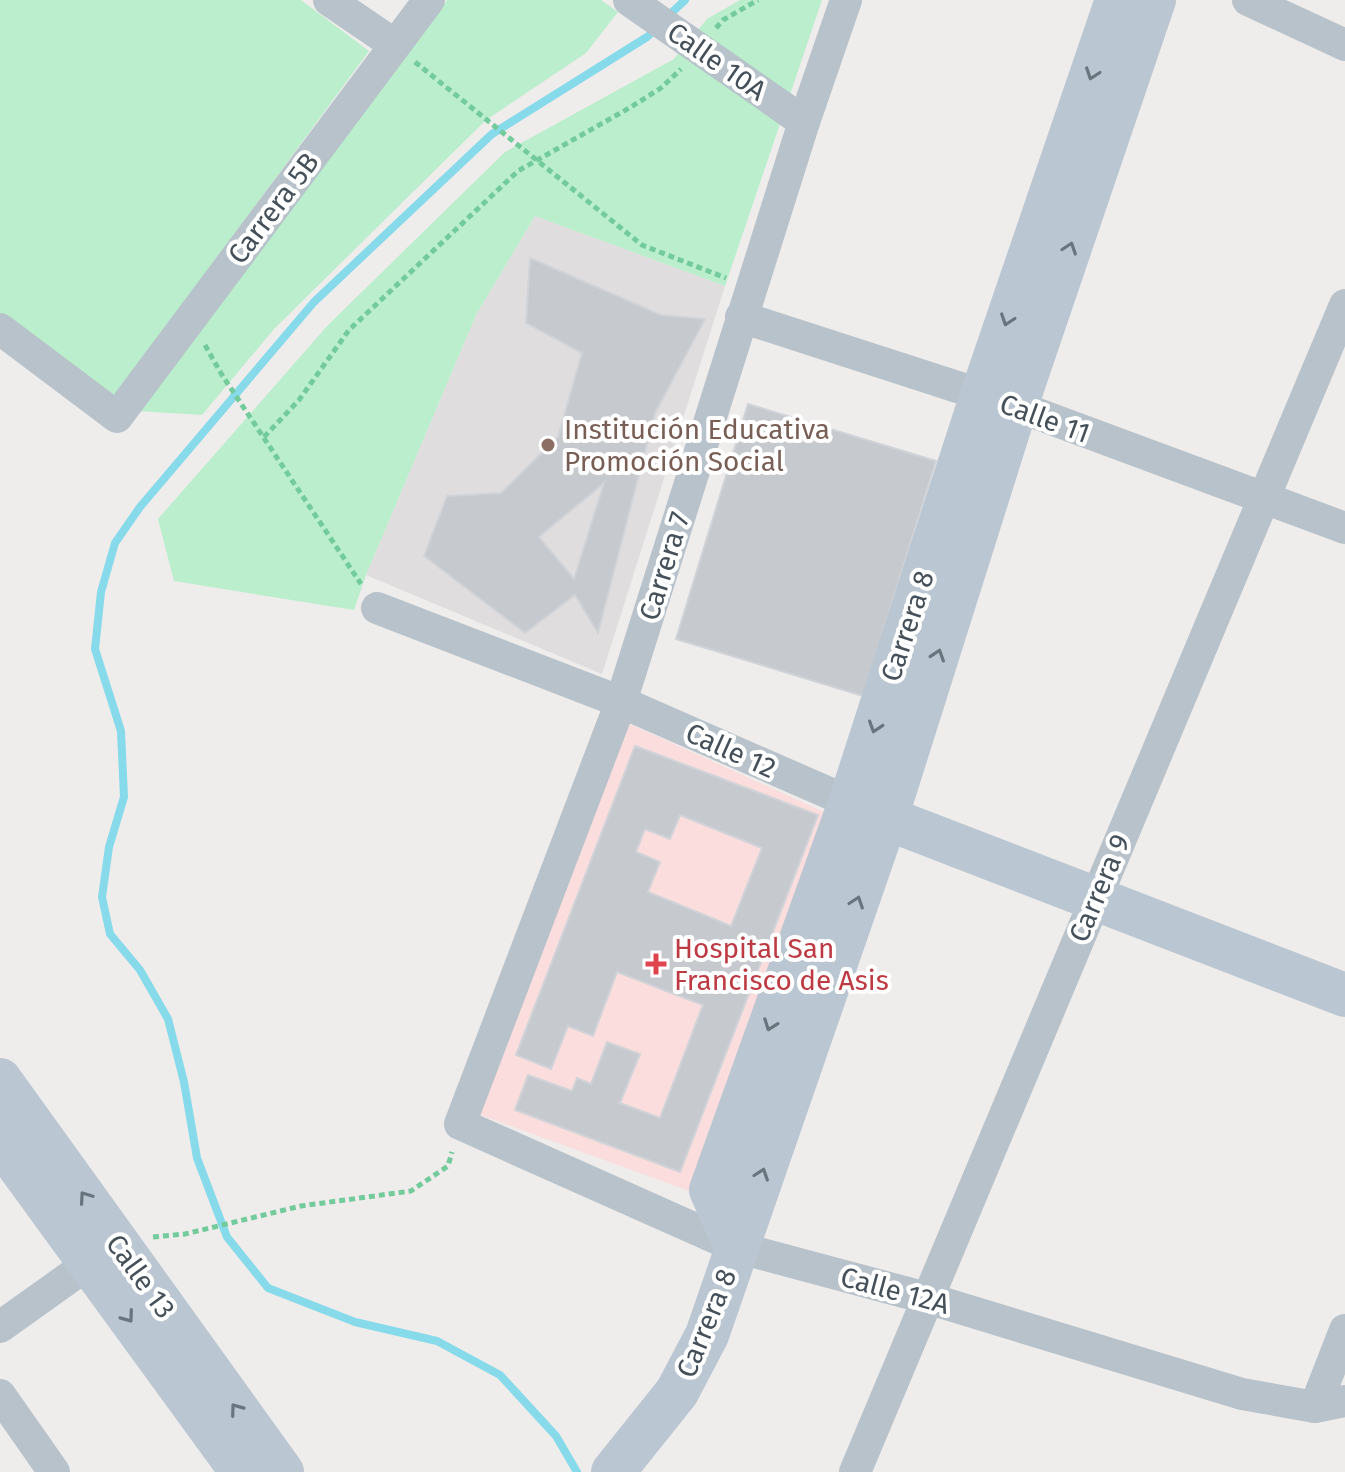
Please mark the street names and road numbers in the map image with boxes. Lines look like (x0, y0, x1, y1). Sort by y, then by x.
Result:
street label: Calle 10A (661, 15, 772, 107)
street label: Carrera 5B (221, 146, 326, 270)
street label: Calle 11 (995, 387, 1094, 450)
street label: Carrera 7 (632, 508, 697, 624)
street label: Carrera 8 (874, 567, 941, 686)
street label: Calle 12 (681, 716, 781, 785)
street label: Carrera 9 (1062, 829, 1137, 947)
street label: Calle 13 (99, 1228, 182, 1325)
street label: Calle 12A (837, 1260, 953, 1321)
street label: Carrera 8 (670, 1264, 743, 1382)

